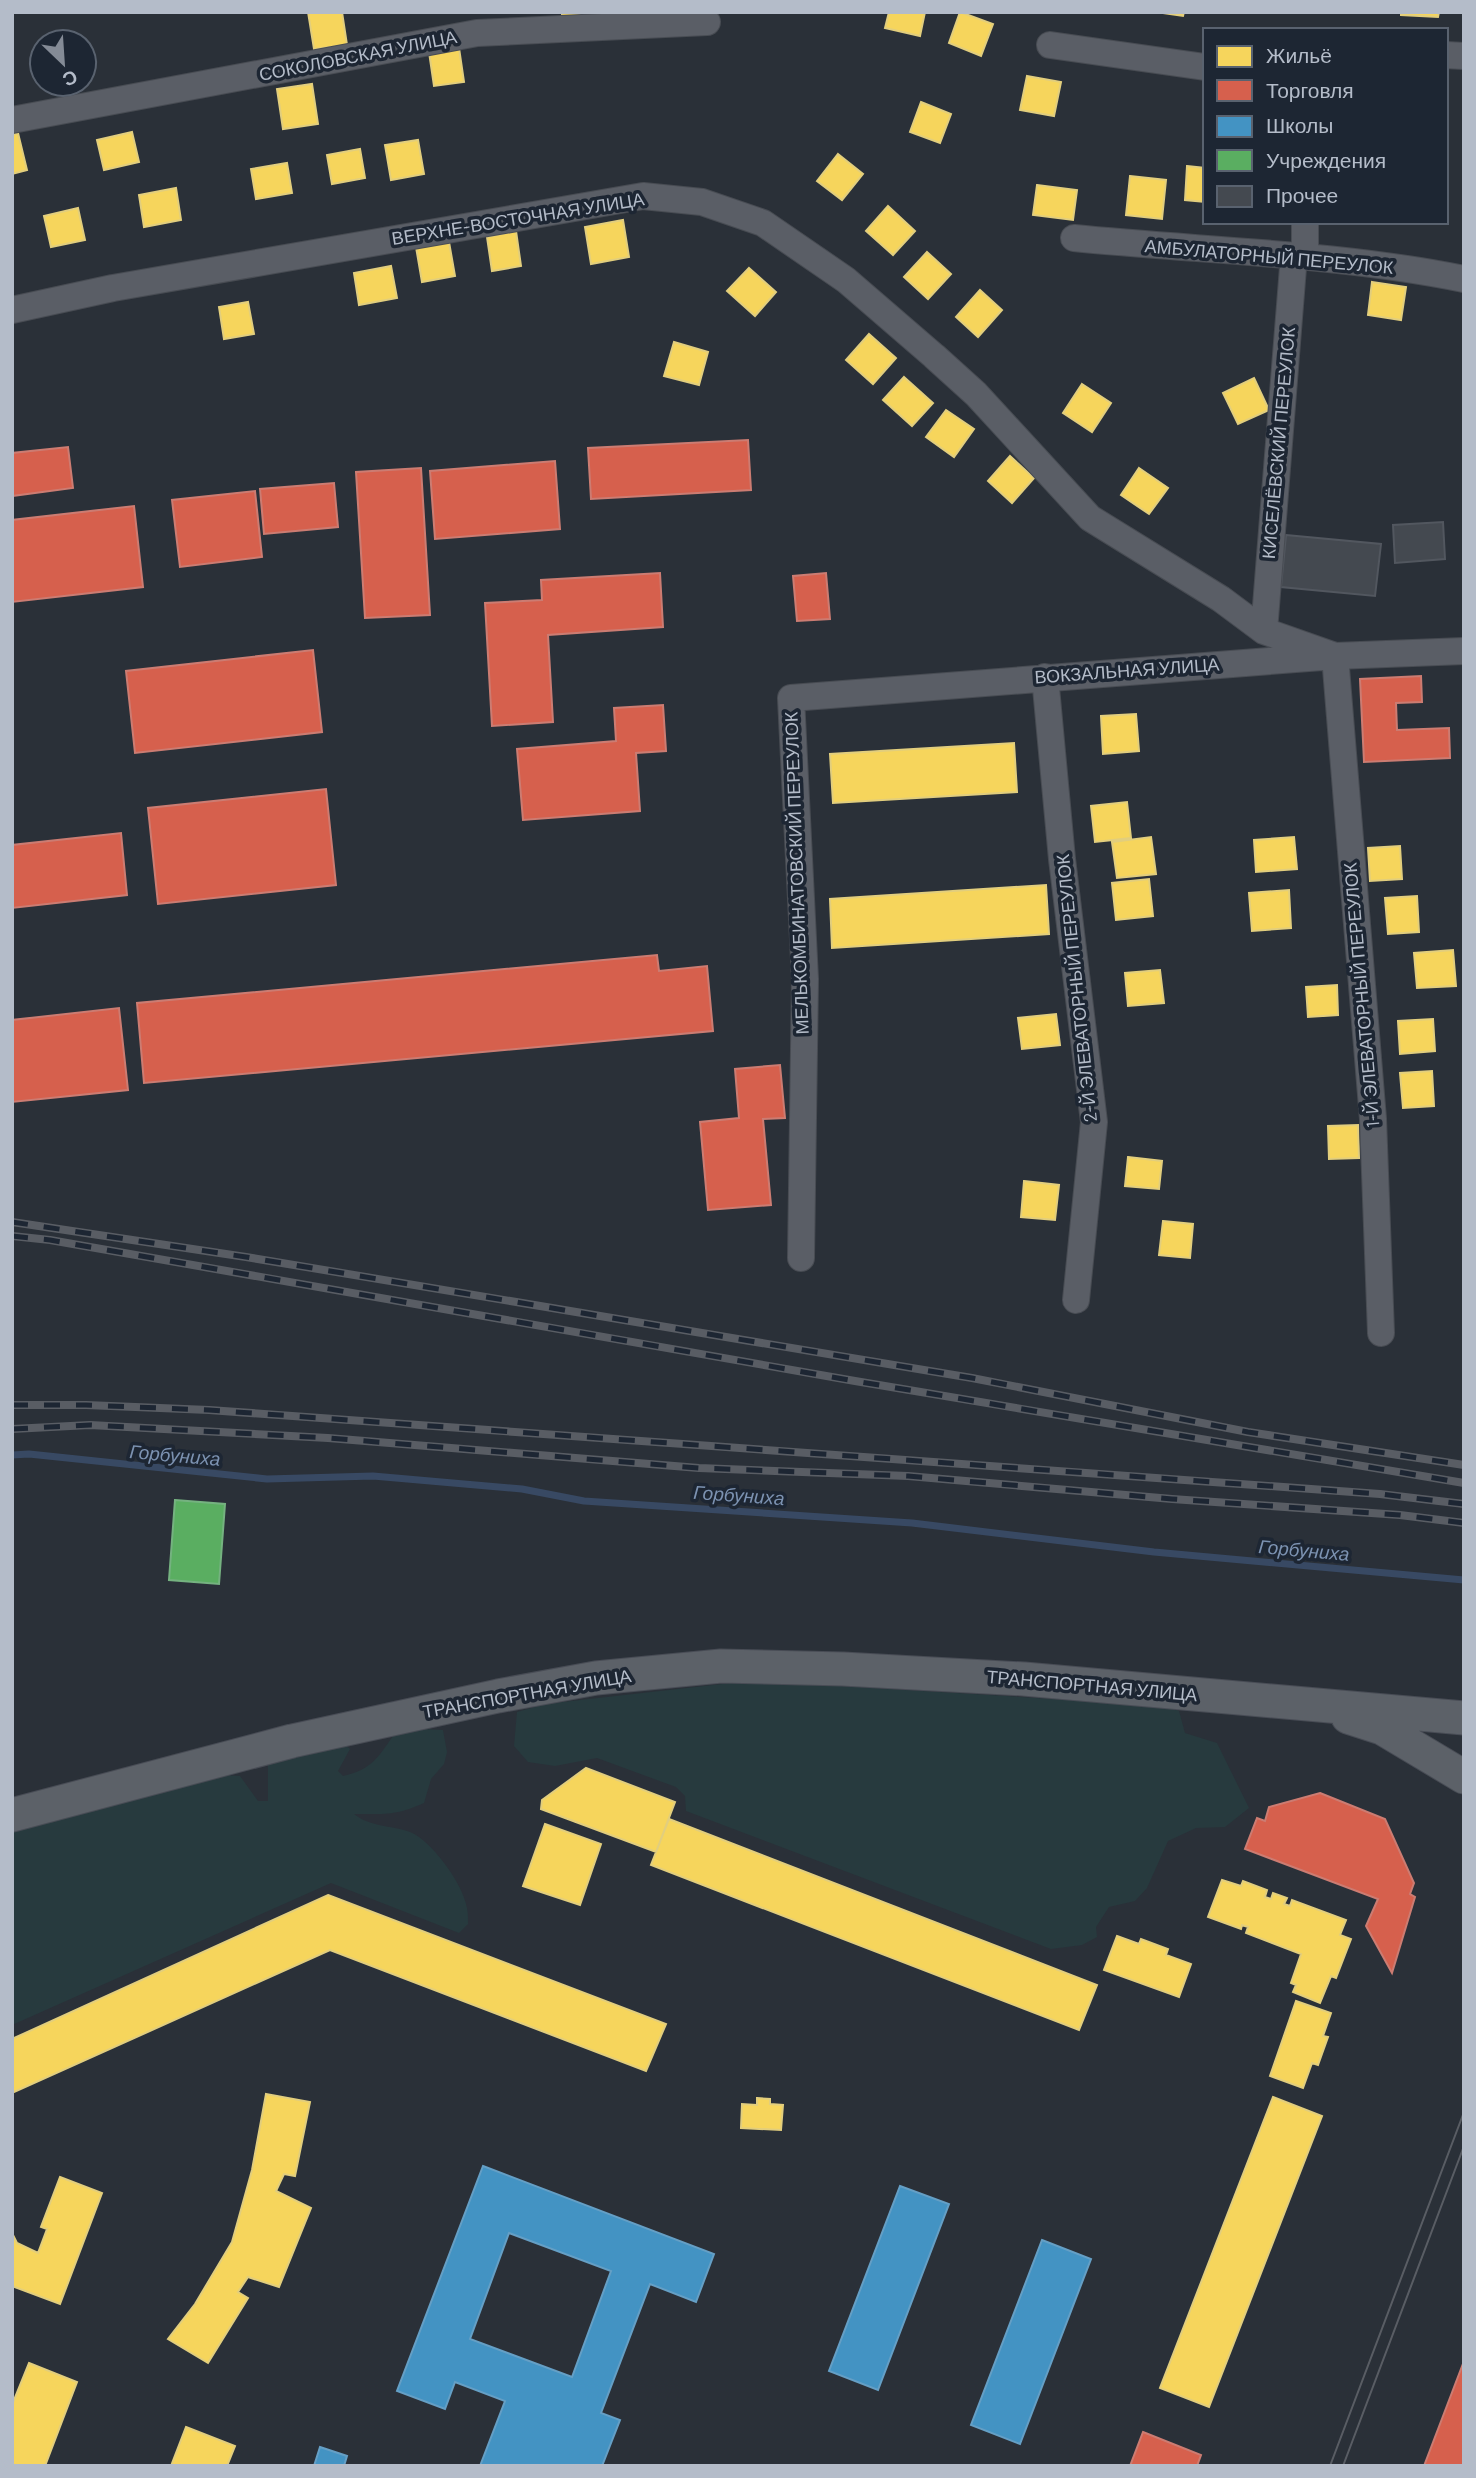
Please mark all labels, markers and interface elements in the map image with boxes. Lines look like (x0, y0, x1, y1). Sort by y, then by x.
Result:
street label: СОКОЛОВСКАЯ УЛИЦА (257, 25, 459, 85)
north arrow (28, 28, 98, 98)
legend (1203, 28, 1448, 224)
text: Жильё (1266, 42, 1332, 67)
text: С (59, 66, 81, 92)
text: Торговля (1266, 77, 1354, 102)
text: Школы (1266, 112, 1333, 137)
text: Учреждения (1266, 147, 1386, 172)
text: Прочее (1266, 182, 1338, 207)
street label: ВЕРХНЕ-ВОСТОЧНАЯ УЛИЦА (390, 187, 646, 249)
street label: АМБУЛАТОРНЫЙ ПЕРЕУЛОК (1144, 234, 1395, 278)
street label: КИСЕЛЁВСКИЙ ПЕРЕУЛОК (1257, 326, 1299, 560)
street label: ВОКЗАЛЬНАЯ УЛИЦА (1034, 653, 1220, 687)
street label: МЕЛЬКОМБИНАТОВСКИЙ ПЕРЕУЛОК (779, 711, 813, 1035)
street label: 2-Й ЭЛЕВАТОРНЫЙ ПЕРЕУЛОК (1051, 853, 1101, 1123)
street label: 1-Й ЭЛЕВАТОРНЫЙ ПЕРЕУЛОК (1338, 861, 1384, 1128)
water label: Горбуниха (129, 1439, 221, 1470)
water label: Горбуниха (693, 1480, 785, 1509)
water label: Горбуниха (1258, 1534, 1350, 1565)
street label: ТРАНСПОРТНАЯ УЛИЦА (421, 1664, 633, 1722)
street label: ТРАНСПОРТНАЯ УЛИЦА (986, 1665, 1198, 1705)

